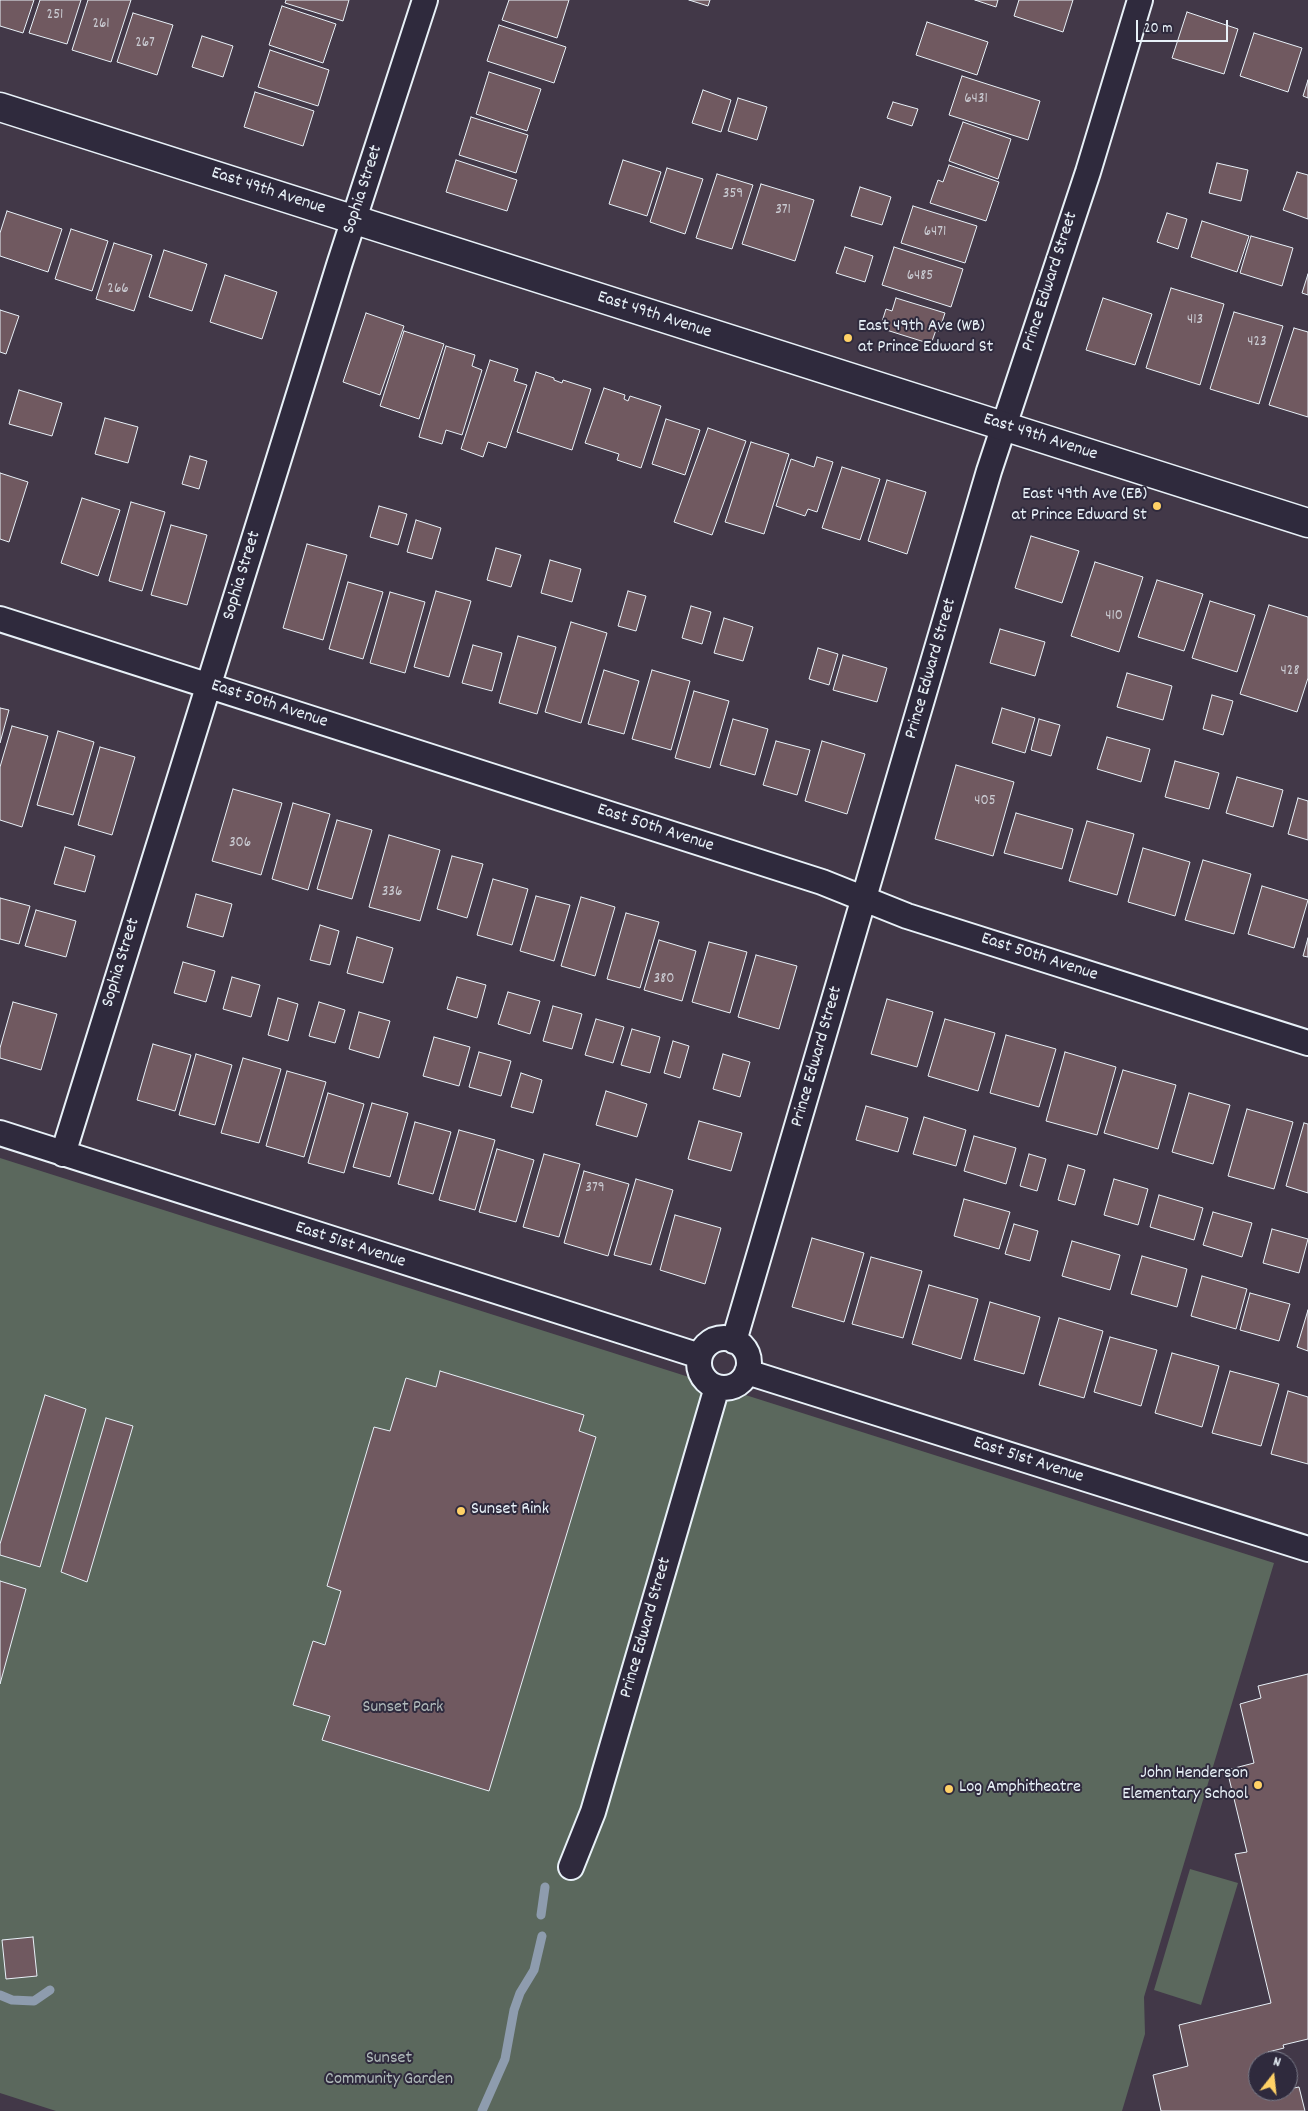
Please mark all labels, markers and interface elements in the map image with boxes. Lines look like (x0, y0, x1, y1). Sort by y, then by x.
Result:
house number: 251 (47, 7, 63, 25)
scale bar (1138, 10, 1230, 42)
house number: 261 (92, 16, 110, 34)
text: 20 m (1144, 18, 1172, 40)
house number: 267 (135, 35, 155, 53)
house number: 6431 (964, 91, 988, 109)
street label: Sophia Street (340, 143, 388, 237)
street label: East 49th Avenue (208, 163, 328, 221)
house number: 359 (723, 186, 743, 204)
house number: 371 (775, 202, 791, 220)
street label: Prince Edward Street (1018, 210, 1084, 354)
house number: 6471 (924, 224, 946, 242)
house number: 6485 (907, 268, 933, 286)
house number: 266 (107, 281, 129, 299)
street label: East 49th Avenue (594, 287, 714, 345)
house number: 413 (1187, 312, 1203, 330)
place label: East 49th Ave (WB) at Prince Edward St (858, 317, 993, 359)
marker: East 49th Ave (WB) at Prince Edward St (842, 332, 854, 344)
house number: 423 (1247, 334, 1267, 352)
street label: East 49th Avenue (980, 409, 1100, 467)
place label: East 49th Ave (EB) at Prince Edward St (1012, 485, 1147, 528)
marker: East 49th Ave (EB) at Prince Edward St (1151, 500, 1163, 512)
street label: Sophia Street (219, 529, 267, 623)
street label: Prince Edward Street (902, 596, 962, 742)
house number: 410 (1105, 608, 1123, 626)
house number: 428 (1281, 663, 1299, 681)
street label: East 50th Avenue (208, 676, 330, 734)
house number: 405 (974, 793, 996, 811)
street label: East 50th Avenue (594, 800, 716, 858)
house number: 306 (229, 835, 251, 853)
house number: 336 (382, 884, 402, 902)
street label: Sophia Street (98, 916, 146, 1010)
street label: East 50th Avenue (978, 929, 1100, 987)
house number: 380 (654, 971, 674, 989)
street label: Prince Edward Street (788, 984, 848, 1130)
house number: 379 (585, 1180, 605, 1198)
street label: East 51st Avenue (292, 1218, 408, 1274)
street label: East 51st Avenue (970, 1433, 1086, 1489)
place label: Sunset Rink (471, 1500, 549, 1522)
marker: Sunset Rink (455, 1505, 467, 1517)
street label: Prince Edward Street (617, 1555, 677, 1701)
park label: Sunset Park (363, 1698, 443, 1720)
place label: John Henderson Elementary School (1122, 1764, 1248, 1806)
place label: Log Amphitheatre (959, 1778, 1081, 1800)
marker: John Henderson Elementary School (1252, 1779, 1264, 1791)
marker: Log Amphitheatre (943, 1783, 955, 1795)
park label: Sunset Community Garden (325, 2049, 453, 2092)
north arrow (1248, 2051, 1298, 2101)
text: N (1271, 2052, 1283, 2073)

